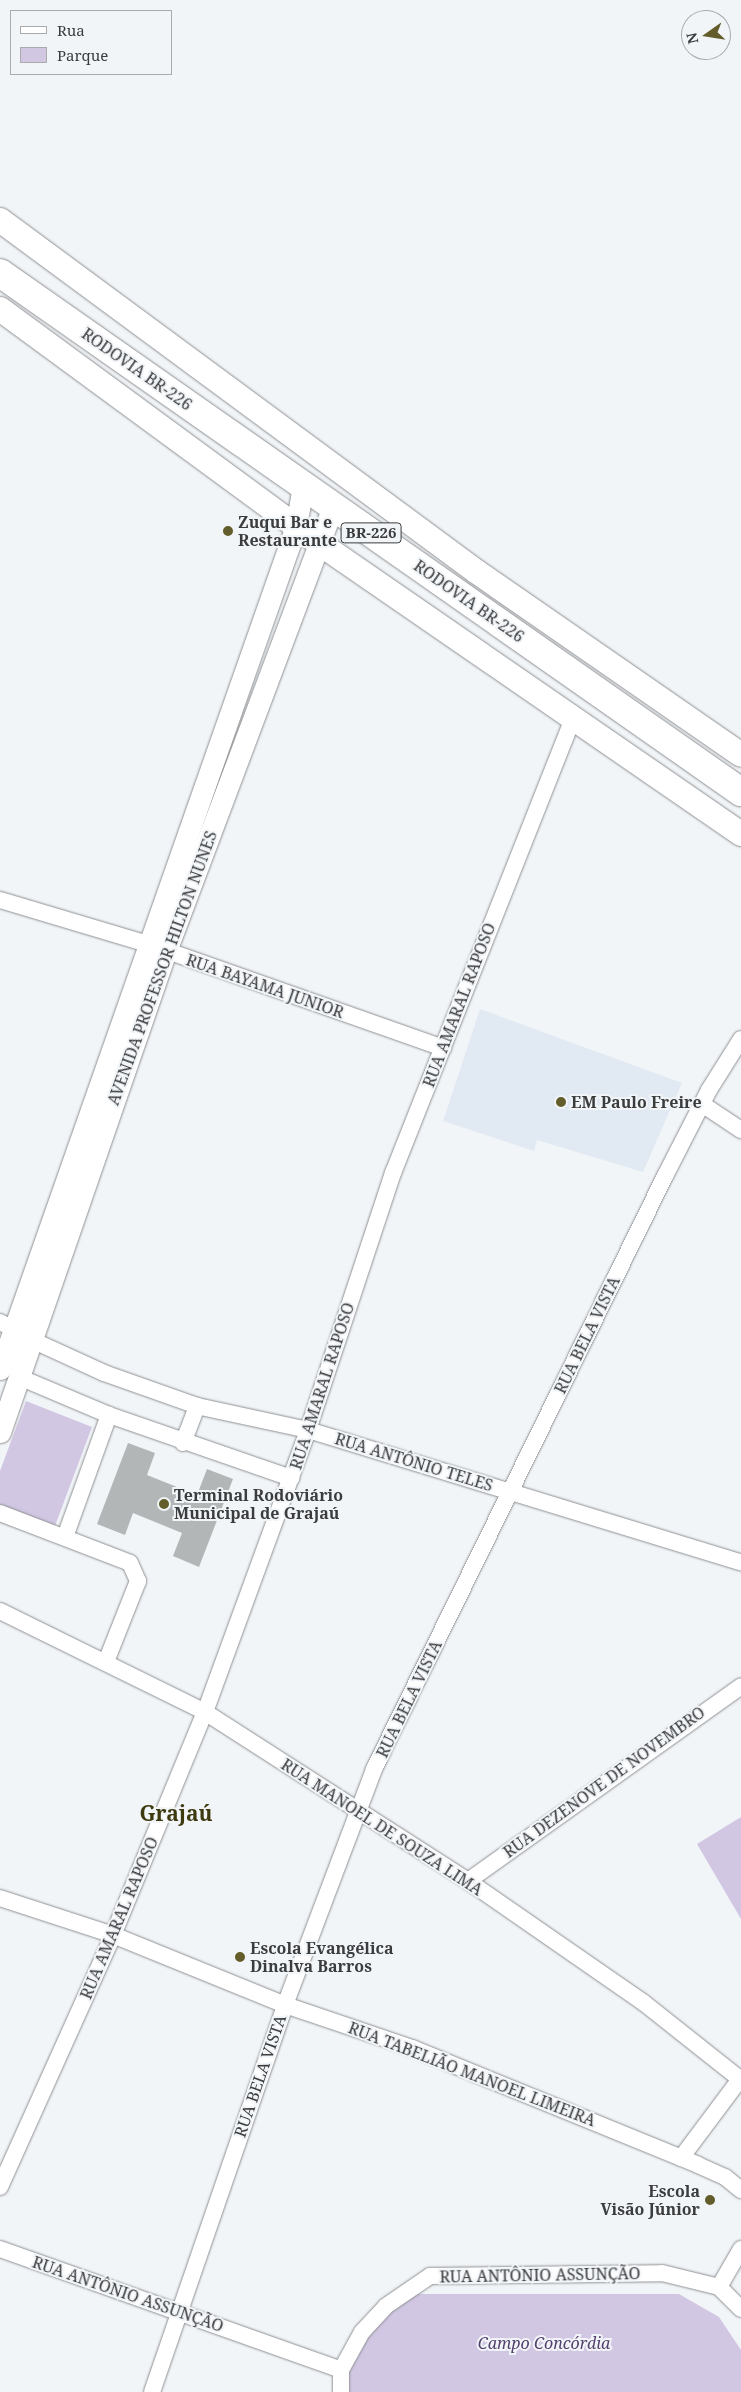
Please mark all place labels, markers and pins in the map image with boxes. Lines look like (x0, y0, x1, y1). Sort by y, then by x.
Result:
place label: Zuqui Bar e Restaurante (238, 512, 337, 550)
marker: Zuqui Bar e Restaurante (222, 525, 234, 537)
place label: EM Paulo Freire (571, 1092, 702, 1112)
marker: EM Paulo Freire (555, 1096, 567, 1108)
place label: Terminal Rodoviário Municipal de Grajaú (174, 1485, 343, 1523)
marker: Terminal Rodoviário Municipal de Grajaú (158, 1498, 170, 1510)
place label: Escola Evangélica Dinalva Barros (250, 1938, 394, 1976)
marker: Escola Evangélica Dinalva Barros (234, 1951, 246, 1963)
place label: Escola Visão Júnior (600, 2181, 700, 2219)
marker: Escola Visão Júnior (704, 2194, 716, 2206)

